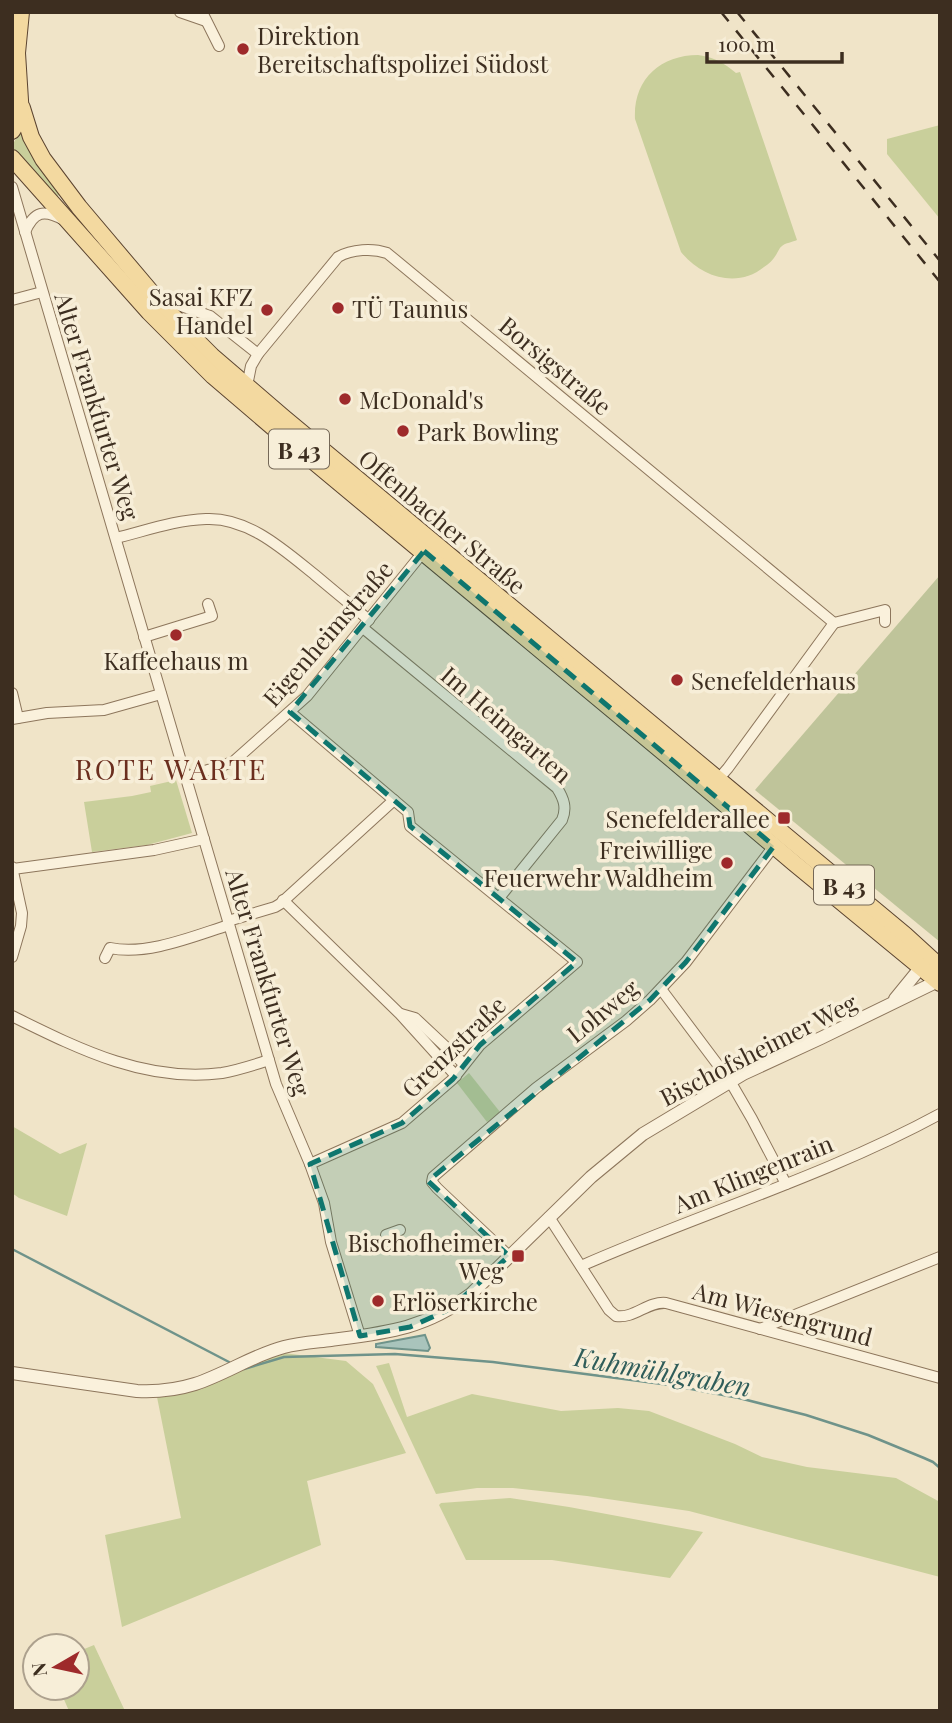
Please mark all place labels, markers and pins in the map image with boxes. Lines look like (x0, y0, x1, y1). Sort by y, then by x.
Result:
place label: Direktion Bereitschaftspolizei Südost (257, 19, 549, 79)
marker: Direktion Bereitschaftspolizei Südost (235, 41, 251, 57)
place label: Sasai KFZ Handel (149, 280, 253, 340)
place label: TÜ Taunus (352, 292, 468, 324)
marker: TÜ Taunus (330, 300, 346, 316)
marker: Sasai KFZ Handel (259, 302, 275, 318)
place label: McDonald's (359, 383, 484, 415)
marker: McDonald's (337, 391, 353, 407)
place label: Park Bowling (417, 415, 559, 447)
marker: Park Bowling (395, 423, 411, 439)
marker: Kaffeehaus m (168, 627, 184, 643)
place label: Kaffeehaus m (103, 644, 249, 676)
place label: Senefelderhaus (691, 664, 856, 696)
marker: Senefelderhaus (669, 672, 685, 688)
place label: Senefelderallee (606, 802, 770, 834)
marker: Senefelderallee (776, 810, 792, 826)
place label: Freiwillige Feuerwehr Waldheim (483, 833, 713, 893)
marker: Freiwillige Feuerwehr Waldheim (719, 855, 735, 871)
place label: Bischofheimer Weg (347, 1226, 504, 1286)
marker: Bischofheimer Weg (510, 1248, 526, 1264)
place label: Erlöserkirche (392, 1285, 538, 1317)
marker: Erlöserkirche (370, 1293, 386, 1309)

